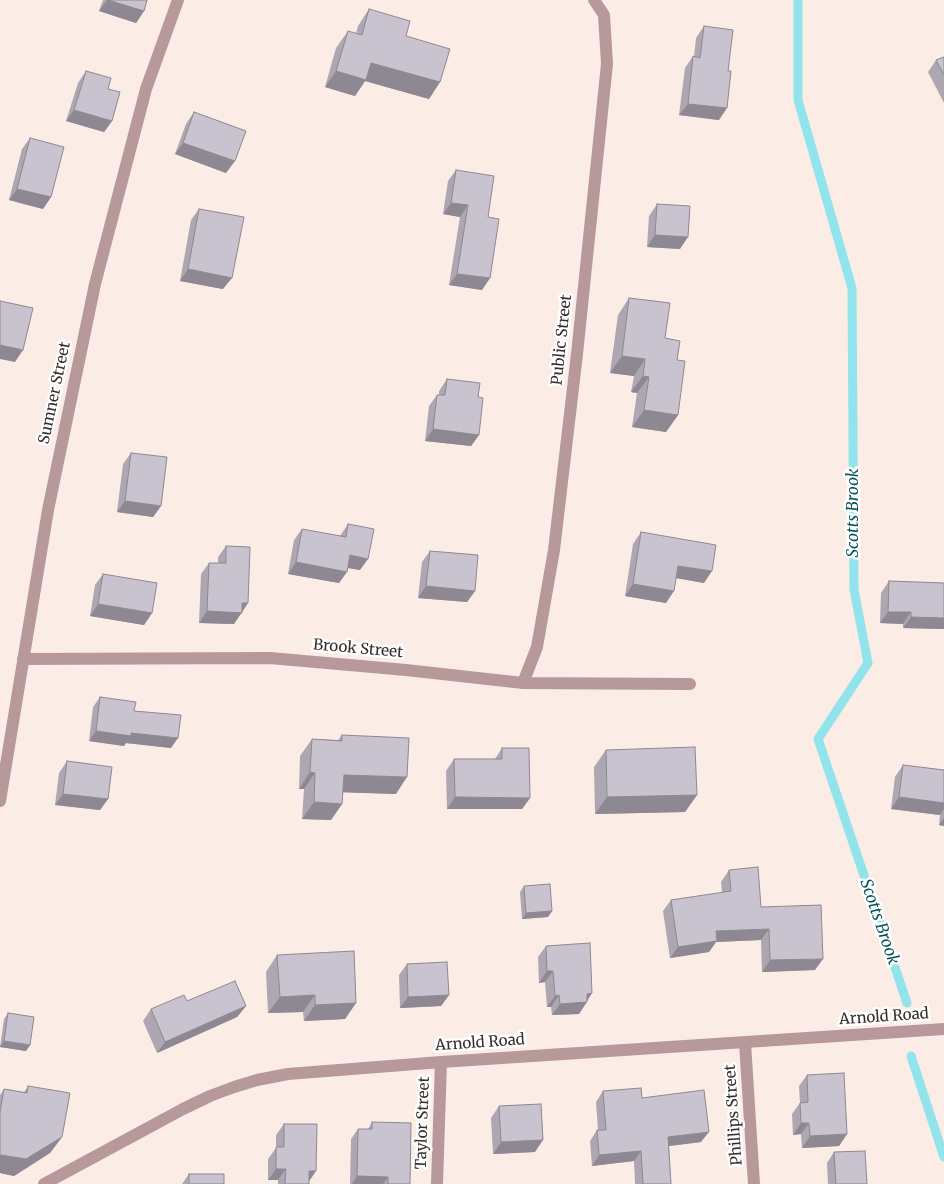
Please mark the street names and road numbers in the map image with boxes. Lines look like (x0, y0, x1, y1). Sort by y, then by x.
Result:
street label: Public Street (548, 294, 576, 386)
street label: Sumner Street (35, 340, 75, 446)
street label: Brook Street (312, 636, 404, 662)
street label: Arnold Road (839, 1005, 929, 1029)
street label: Arnold Road (435, 1031, 525, 1055)
street label: Phillips Street (721, 1064, 747, 1166)
street label: Taylor Street (412, 1076, 434, 1170)

